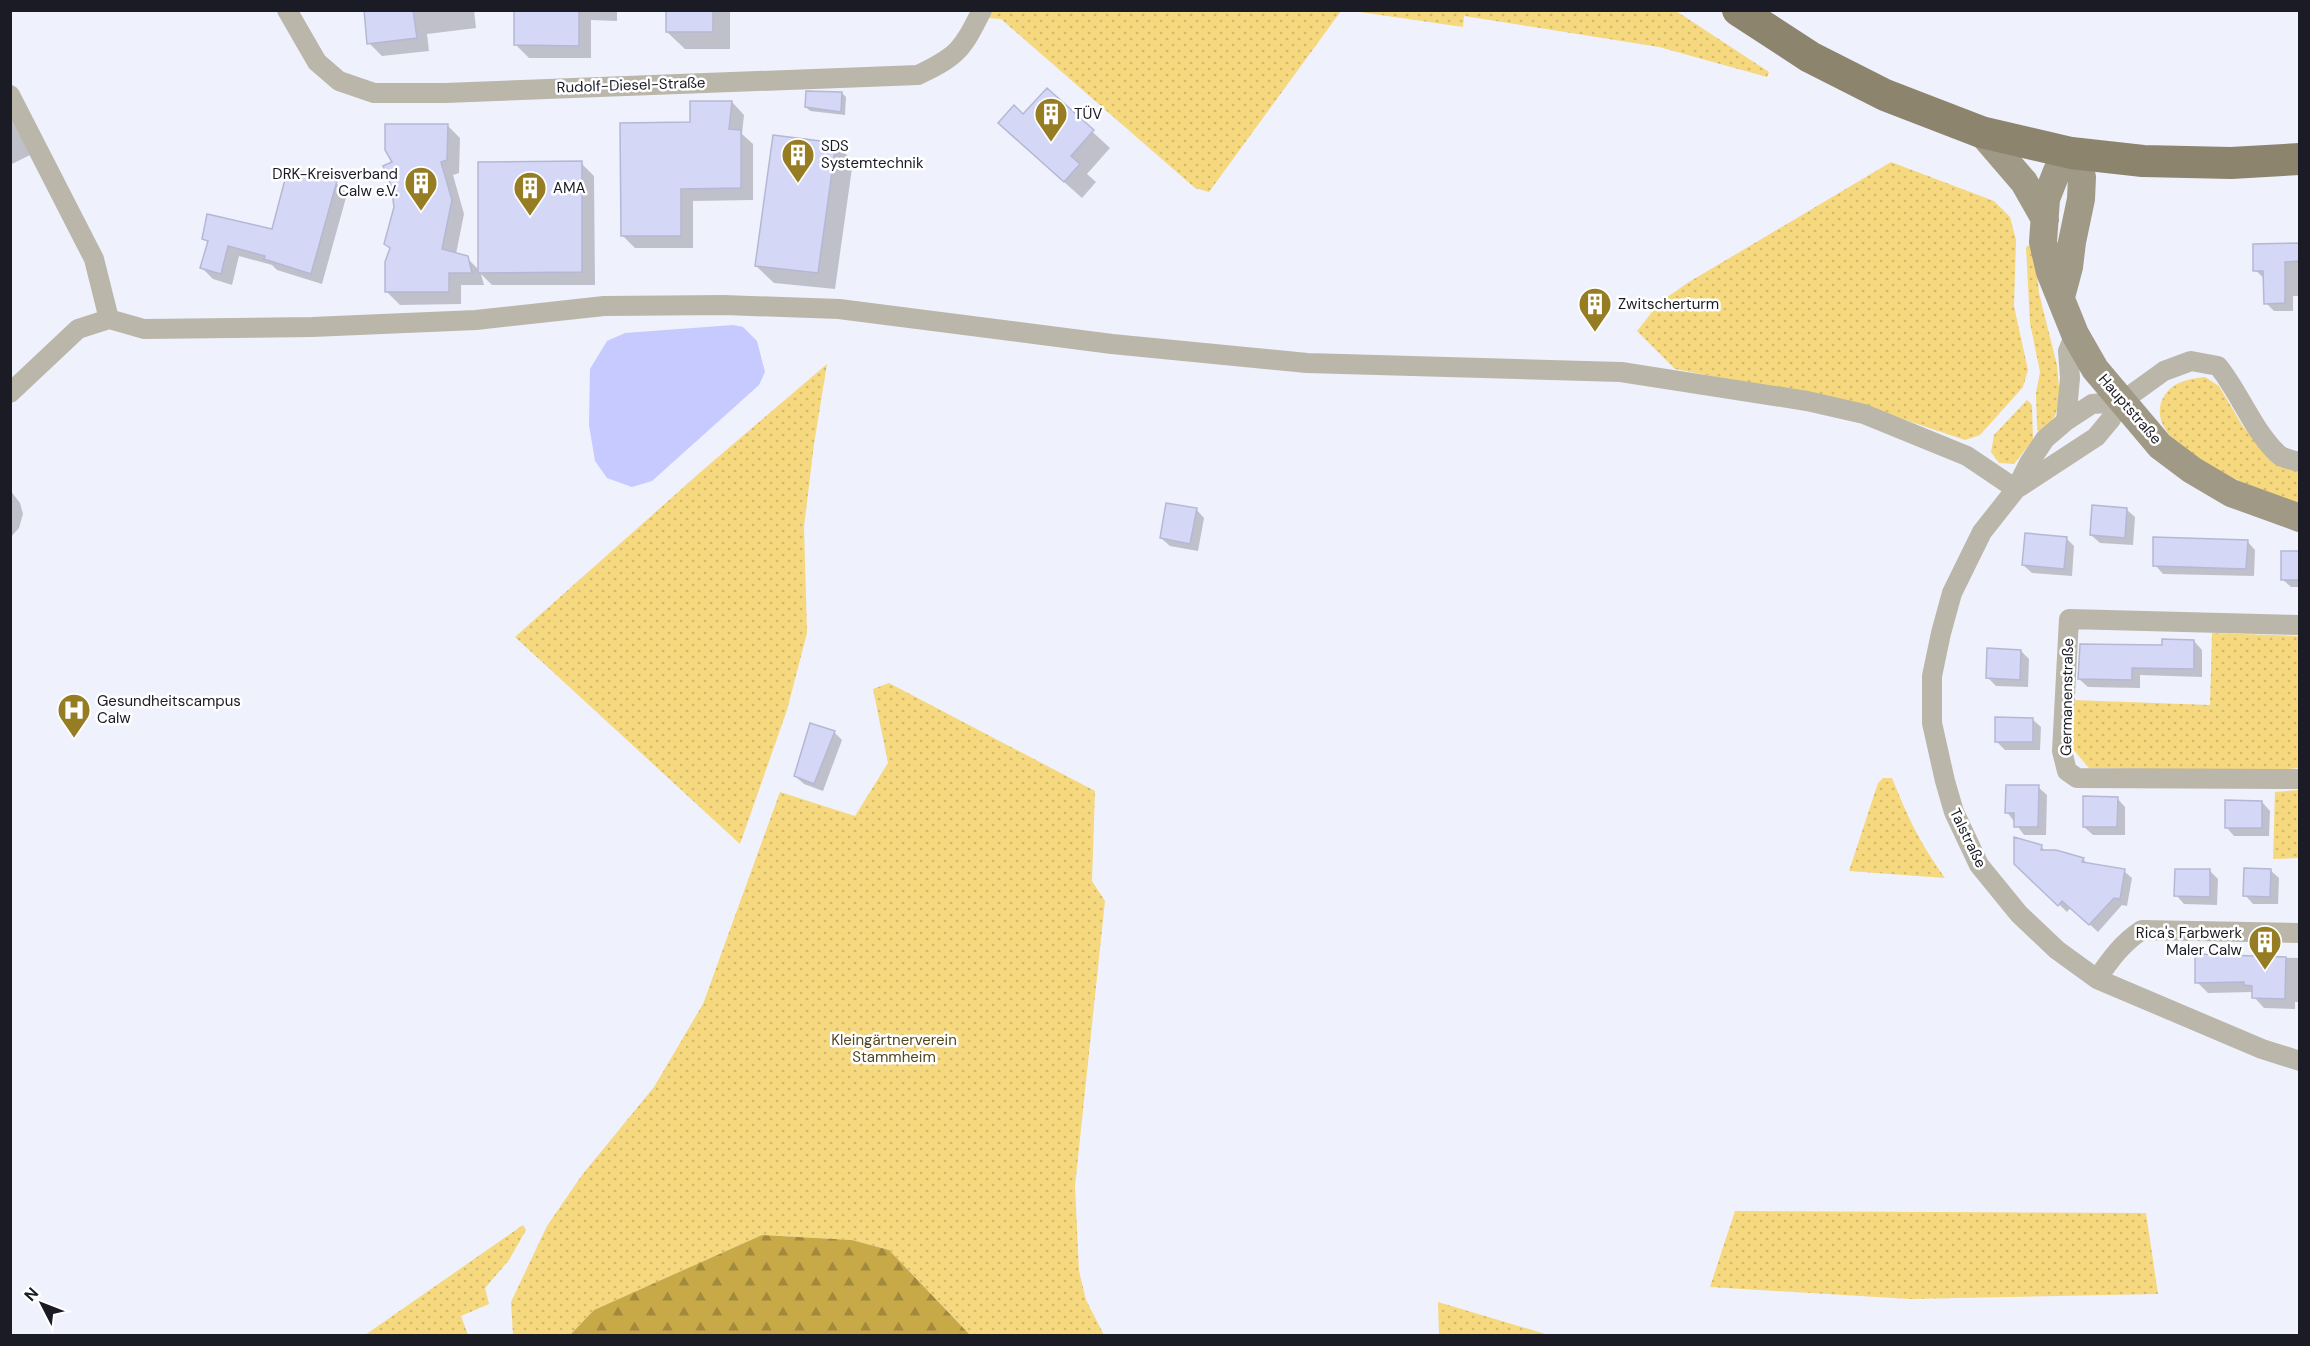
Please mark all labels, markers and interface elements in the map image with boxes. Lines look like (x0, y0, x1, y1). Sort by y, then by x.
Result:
street label: Rudolf-Diesel-Straße (556, 72, 706, 98)
building icon: TÜV (1033, 96, 1069, 143)
place label: TÜV (1074, 104, 1102, 124)
place label: SDS Systemtechnik (821, 136, 924, 173)
building icon: SDS Systemtechnik (780, 137, 816, 184)
place label: DRK-Kreisverband Calw e.V. (272, 164, 398, 201)
building icon: DRK-Kreisverband Calw e.V. (403, 165, 439, 212)
building icon: AMA (512, 170, 548, 217)
place label: AMA (553, 178, 586, 198)
building icon: Zwitscherturm (1577, 286, 1613, 333)
place label: Zwitscherturm (1618, 294, 1719, 314)
street label: Hauptstraße (2094, 370, 2166, 448)
street label: Germanenstraße (2056, 638, 2078, 756)
place label: Gesundheitscampus Calw (97, 691, 241, 728)
hospital icon: Gesundheitscampus Calw (56, 692, 92, 739)
street label: Talstraße (1945, 805, 1991, 871)
place label: Rica's Farbwerk Maler Calw (2136, 923, 2243, 960)
building icon: Rica's Farbwerk Maler Calw (2247, 924, 2283, 971)
park label: Kleingärtnerverein Stammheim (831, 1030, 957, 1067)
north arrow (12, 1274, 72, 1334)
text: N (20, 1283, 43, 1306)

